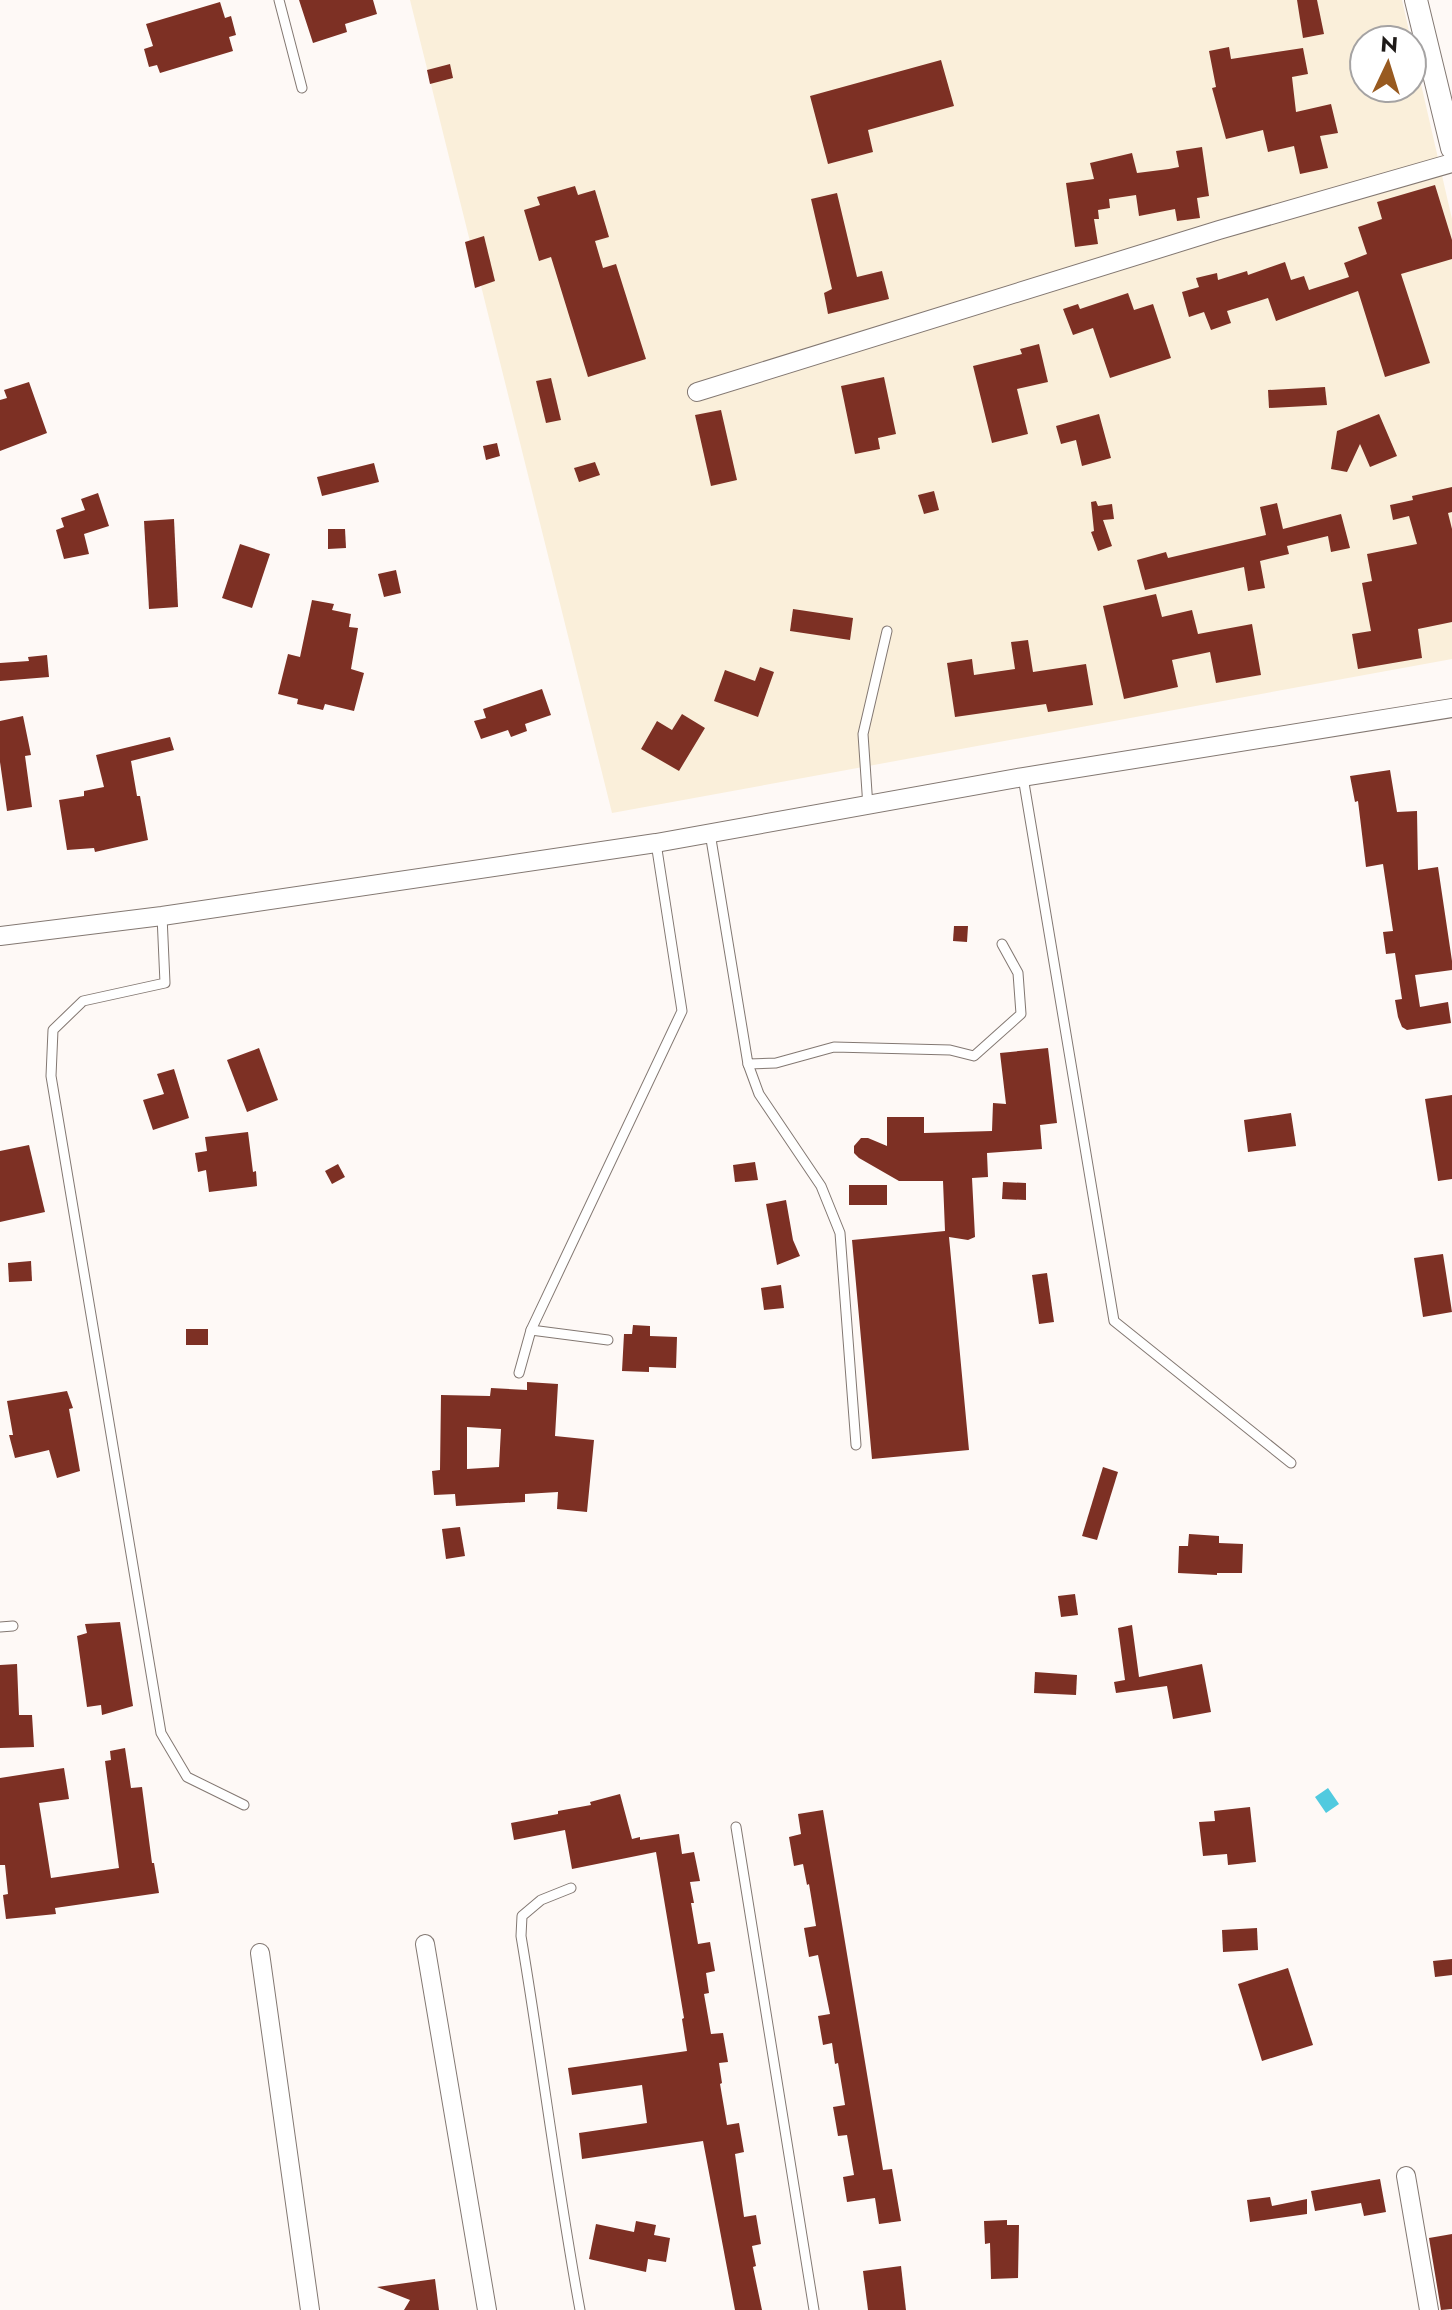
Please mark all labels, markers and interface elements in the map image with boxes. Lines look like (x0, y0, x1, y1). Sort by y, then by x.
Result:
north arrow (1348, 24, 1428, 104)
text: N (1380, 27, 1399, 61)

